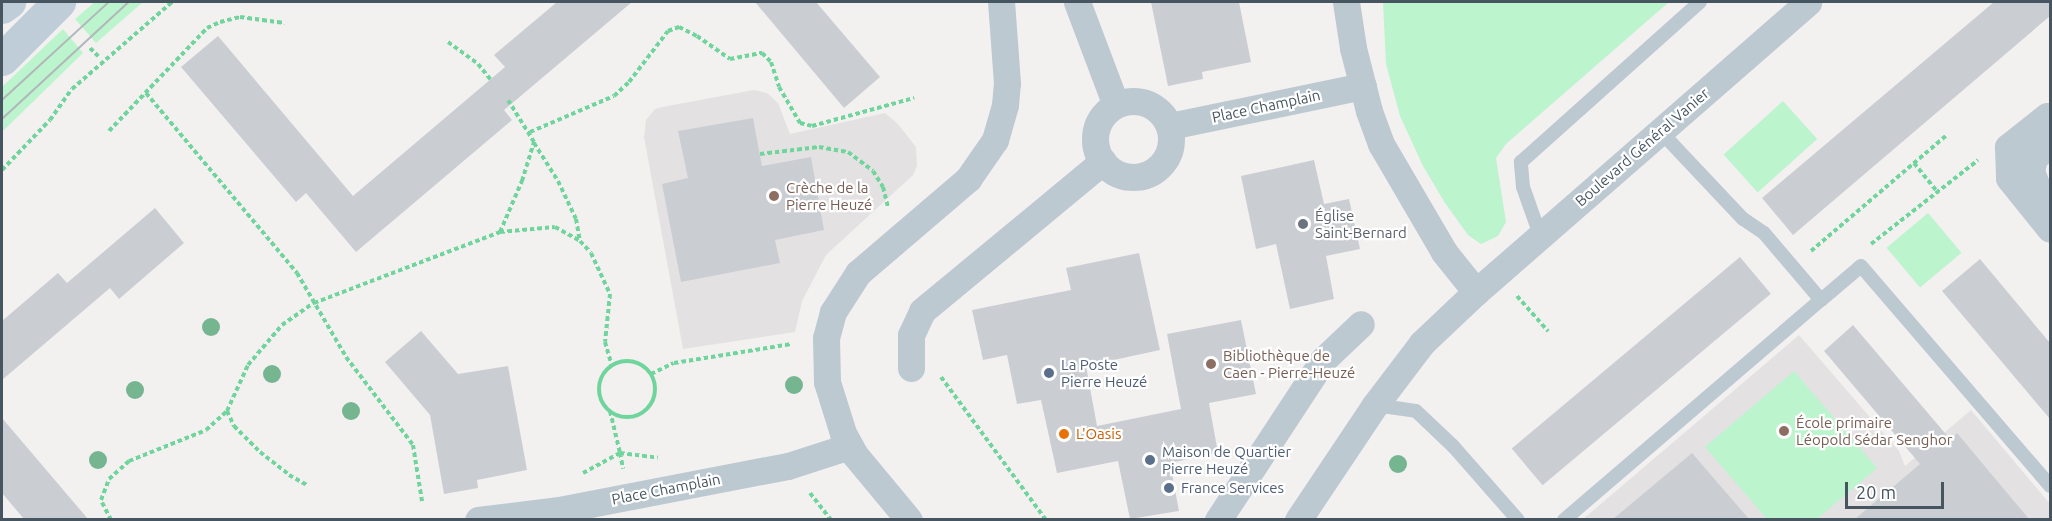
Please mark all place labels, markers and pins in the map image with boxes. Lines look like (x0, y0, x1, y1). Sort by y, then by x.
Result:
place label: Crèche de la Pierre Heuzé (786, 178, 872, 213)
marker: Crèche de la Pierre Heuzé (767, 189, 781, 203)
place label: Église Saint-Bernard (1315, 206, 1407, 241)
marker: Église Saint-Bernard (1296, 217, 1310, 231)
place label: Bibliothèque de Caen - Pierre-Heuzé (1223, 346, 1355, 381)
place label: La Poste Pierre Heuzé (1061, 355, 1147, 390)
marker: Bibliothèque de Caen - Pierre-Heuzé (1204, 357, 1218, 371)
marker: La Poste Pierre Heuzé (1042, 366, 1056, 380)
place label: École primaire Léopold Sédar Senghor (1796, 413, 1952, 448)
marker: École primaire Léopold Sédar Senghor (1777, 424, 1791, 438)
place label: L'Oasis (1076, 425, 1121, 443)
marker: L'Oasis (1057, 427, 1071, 441)
place label: Maison de Quartier Pierre Heuzé (1162, 442, 1291, 477)
marker: Maison de Quartier Pierre Heuzé (1143, 453, 1157, 467)
place label: France Services (1181, 479, 1284, 497)
marker: France Services (1162, 481, 1176, 495)

